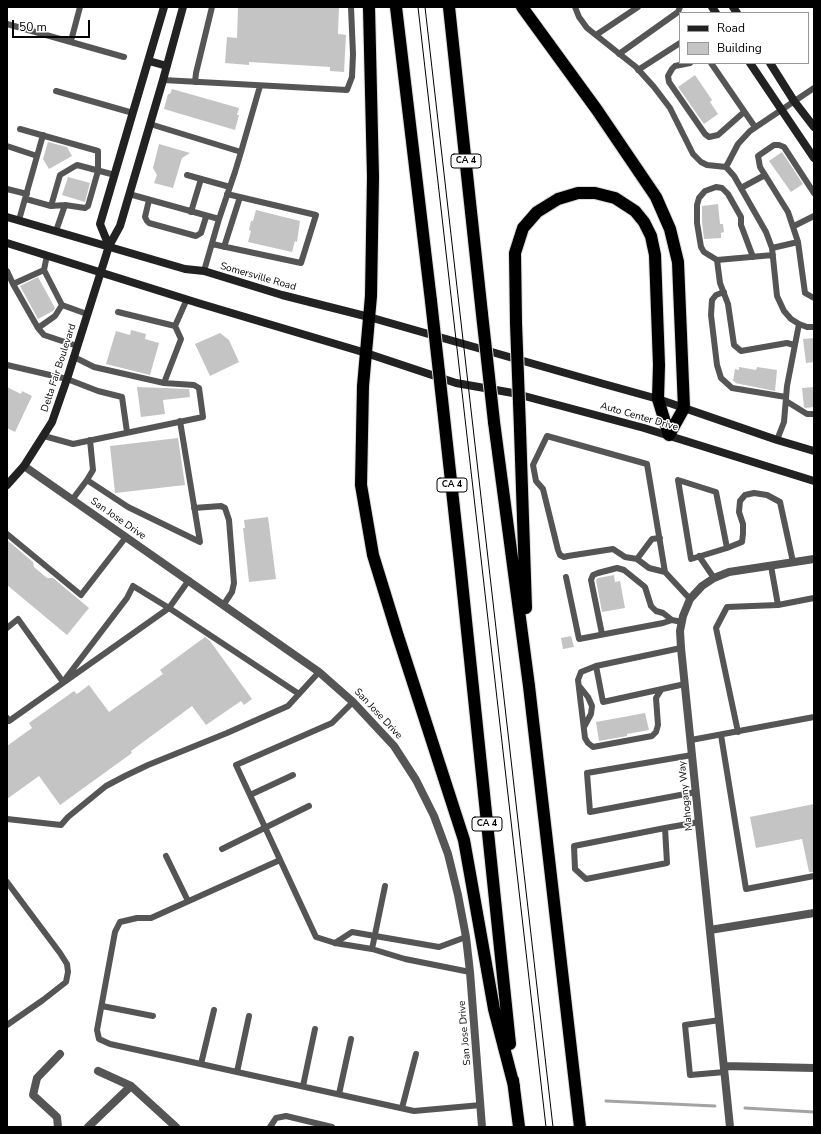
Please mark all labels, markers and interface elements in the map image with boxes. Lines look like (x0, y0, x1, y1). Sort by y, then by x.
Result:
scale bar (14, 12, 92, 38)
legend (679, 12, 809, 64)
text: 50 m (19, 19, 47, 35)
text: Road (717, 20, 745, 36)
text: Building (717, 40, 762, 56)
road number: CA 4 (451, 154, 481, 168)
street label: Somersville Road (219, 260, 297, 294)
street label: Delta Fair Boulevard (39, 322, 79, 414)
street label: Auto Center Drive (599, 400, 679, 434)
road number: CA 4 (437, 478, 467, 492)
street label: San Jose Drive (88, 495, 148, 543)
street label: San Jose Drive (351, 686, 405, 742)
street label: Mahogany Way (676, 760, 696, 832)
road number: CA 4 (472, 817, 502, 831)
street label: San Jose Drive (456, 1000, 474, 1066)

